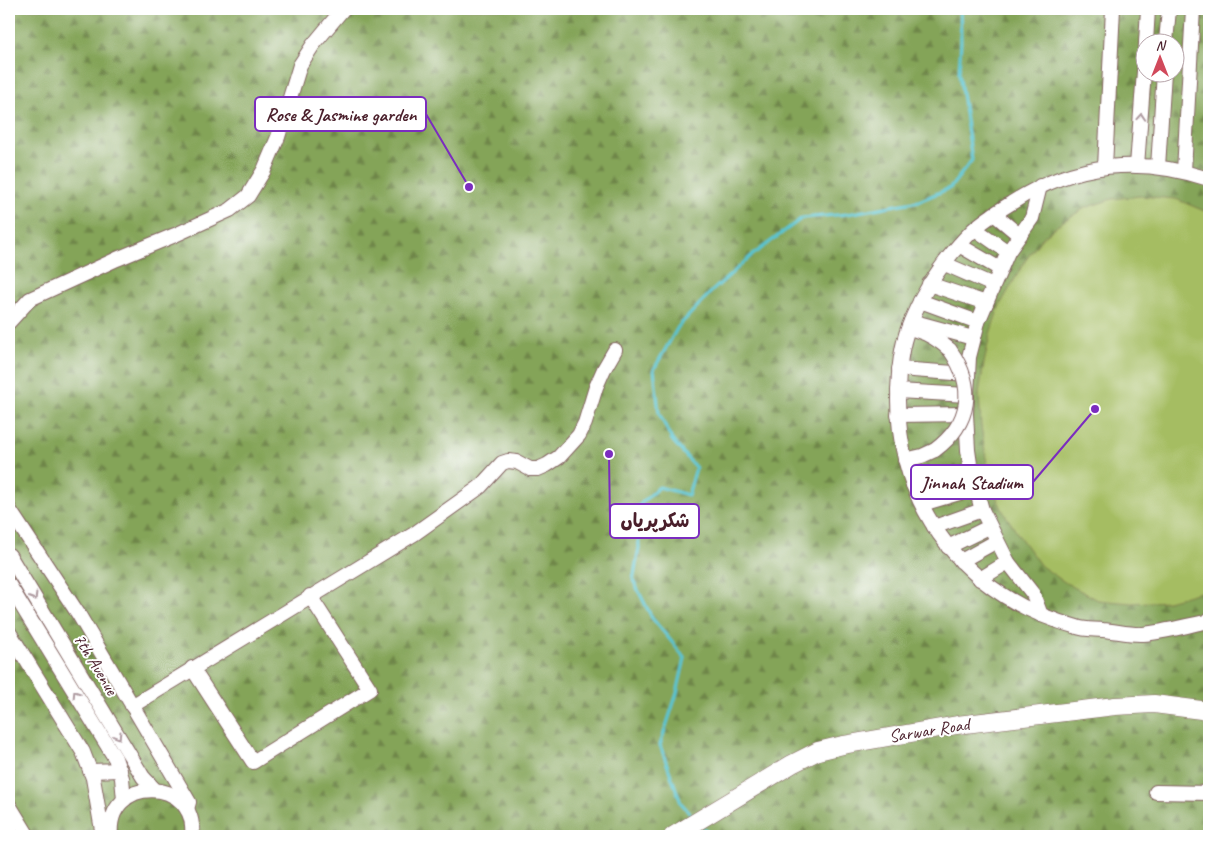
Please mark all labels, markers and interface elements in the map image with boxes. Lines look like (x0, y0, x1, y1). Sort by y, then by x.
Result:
north arrow (1136, 32, 1186, 82)
text: N (1156, 37, 1167, 54)
callout: Rose & Jasmine garden (255, 97, 426, 131)
text: Rose & Jasmine garden (266, 103, 418, 127)
one-way arrow (1135, 113, 1146, 121)
callout: Jinnah Stadium (911, 465, 1033, 499)
text: Jinnah Stadium (919, 471, 1024, 495)
callout: شکرپریاں (610, 504, 699, 538)
text: شکرپریاں (621, 509, 689, 533)
one-way arrow (28, 591, 37, 600)
street label: 7th Avenue (69, 629, 124, 700)
one-way arrow (72, 691, 82, 700)
street label: Sarwar Road (887, 712, 974, 747)
one-way arrow (112, 730, 122, 739)

